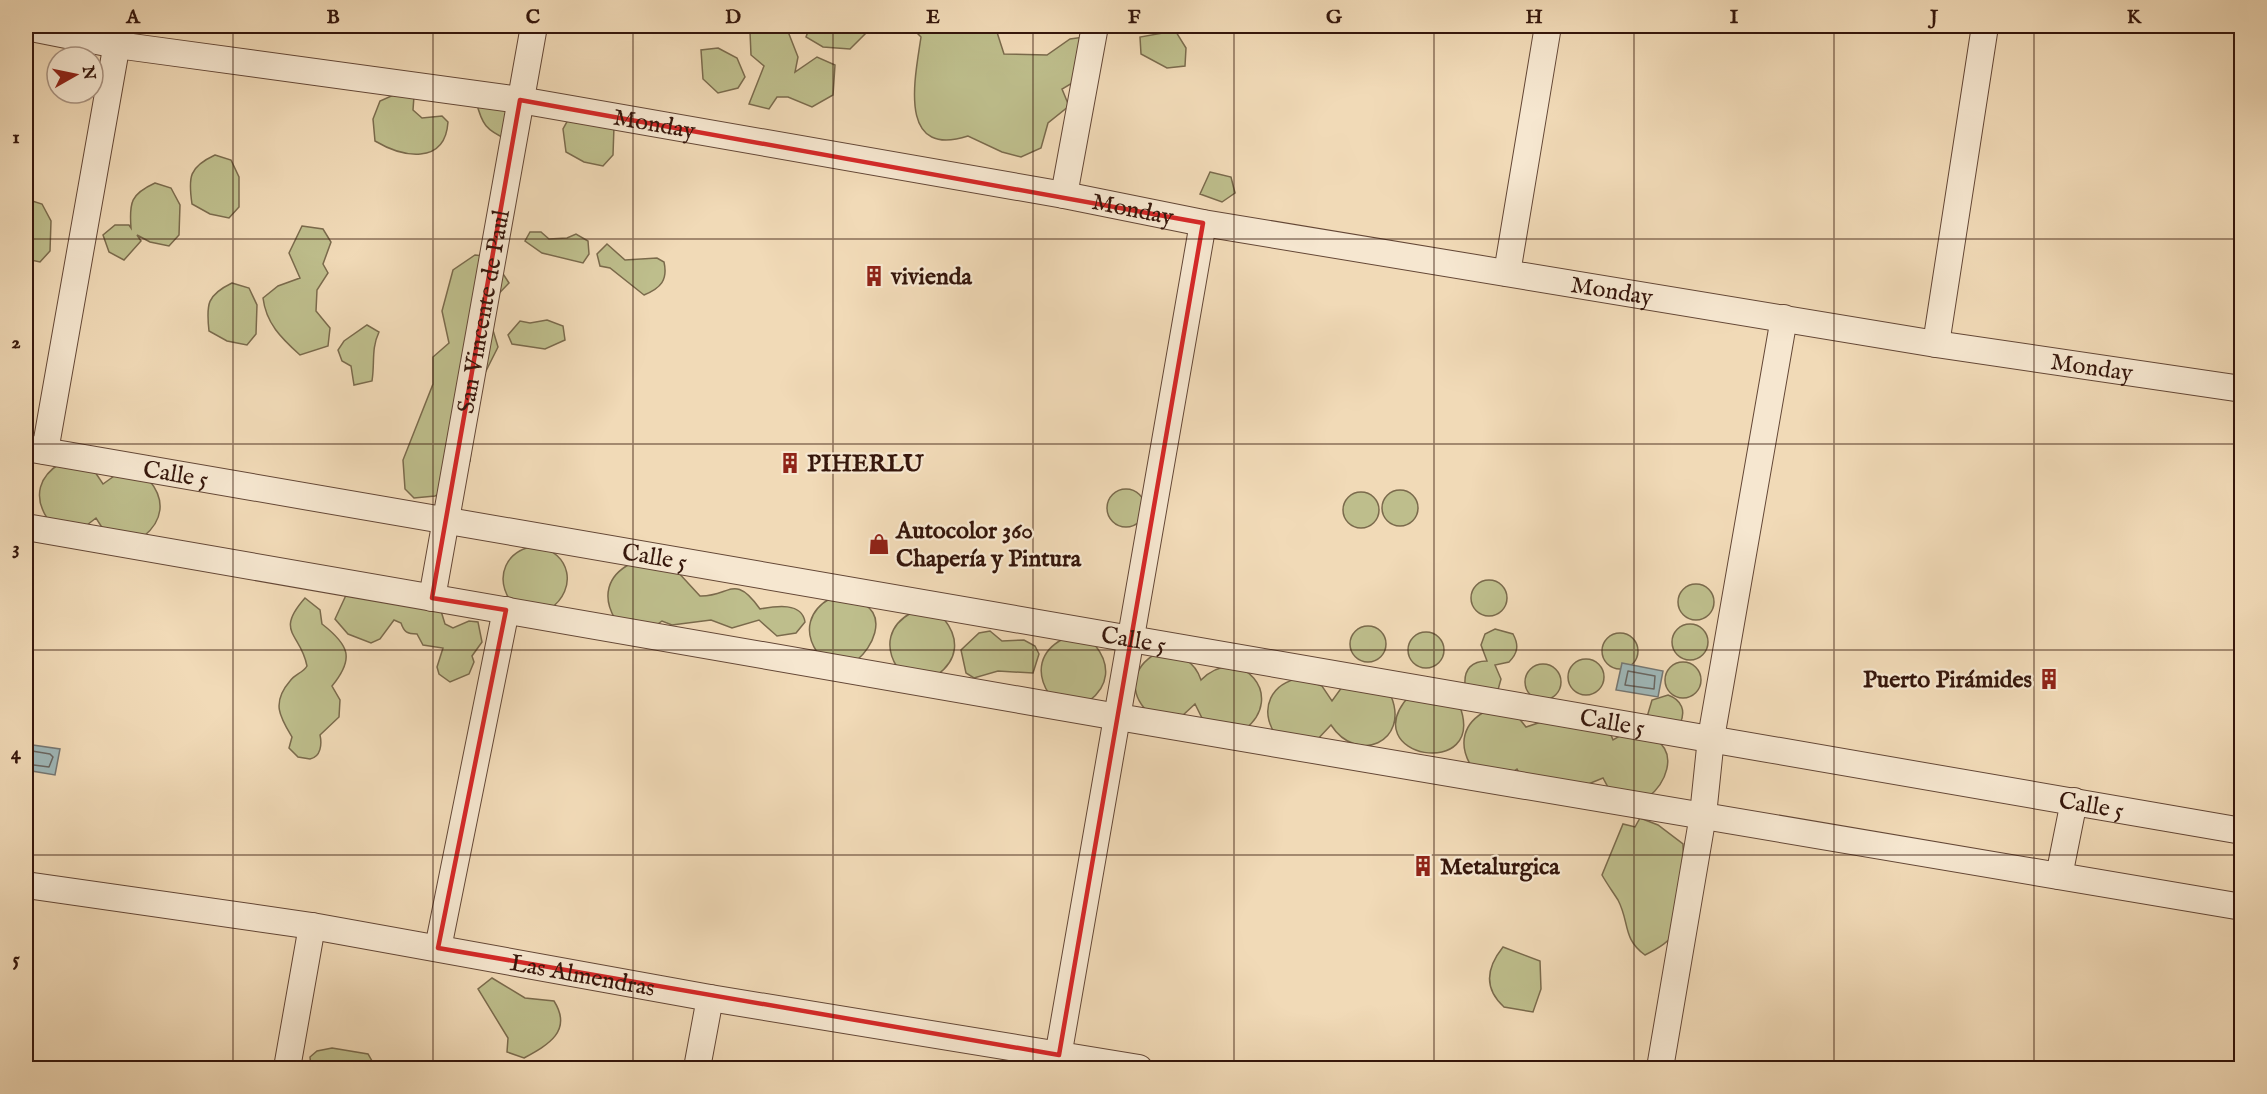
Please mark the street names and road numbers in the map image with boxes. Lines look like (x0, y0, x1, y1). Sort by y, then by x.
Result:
street label: Monday (611, 103, 698, 147)
street label: Monday (1089, 187, 1176, 234)
street label: San Vincente de Paul (451, 207, 518, 416)
street label: Monday (1568, 270, 1655, 314)
street label: Monday (2048, 347, 2135, 390)
street label: Calle 5 (141, 455, 211, 496)
street label: Calle 5 (619, 537, 690, 579)
street label: Calle 5 (1098, 620, 1169, 662)
street label: Calle 5 (1577, 703, 1647, 745)
street label: Calle 5 (2056, 786, 2126, 827)
street label: Las Almendras (508, 948, 657, 1005)

